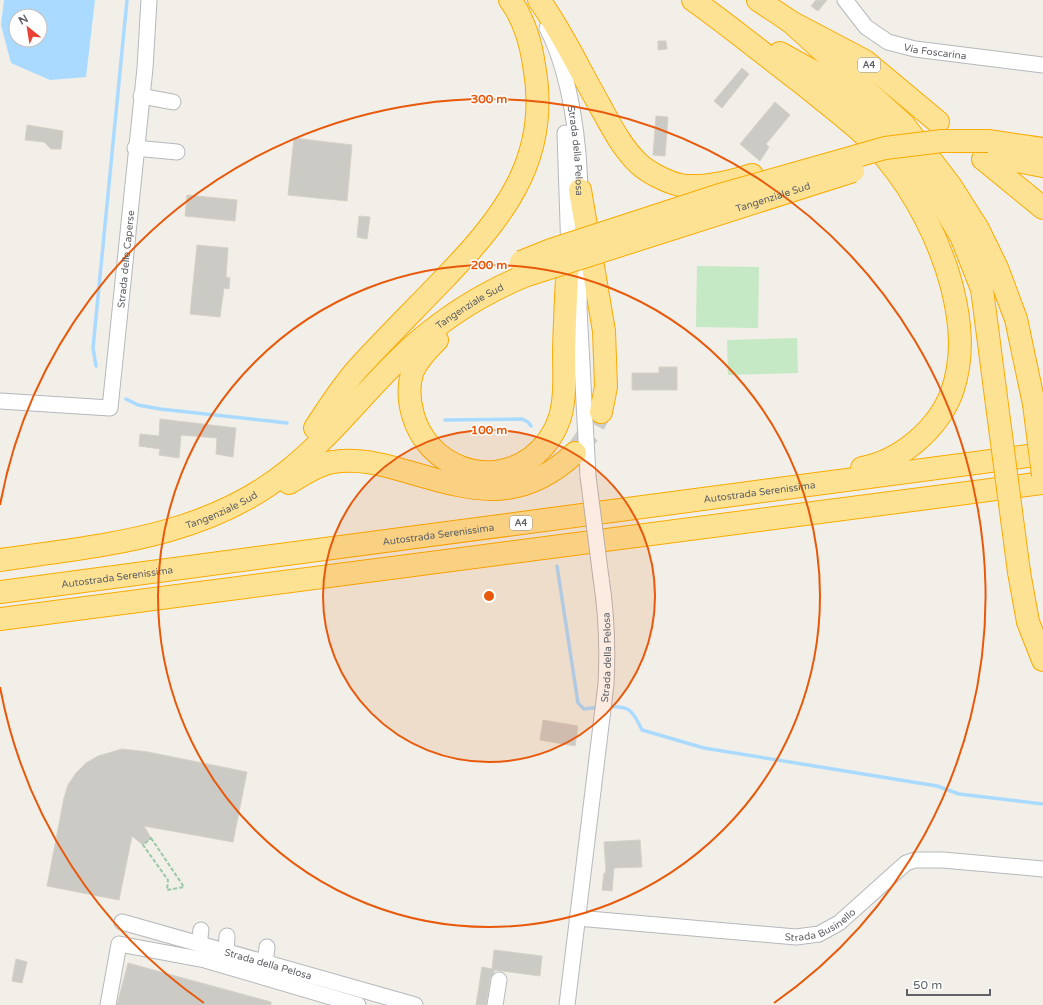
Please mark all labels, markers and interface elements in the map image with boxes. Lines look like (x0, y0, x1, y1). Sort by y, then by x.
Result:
north arrow (8, 8, 48, 48)
text: N (16, 12, 30, 28)
street label: Via Foscarina (902, 41, 967, 62)
road number: A4 (858, 58, 880, 72)
text: 300 m (471, 92, 507, 106)
street label: Strada della Pelosa (565, 105, 585, 196)
street label: Tangenziale Sud (734, 180, 812, 215)
street label: Strada delle Caperse (115, 209, 137, 308)
text: 200 m (471, 258, 507, 272)
street label: Tangenziale Sud (434, 281, 506, 332)
text: 100 m (471, 423, 507, 437)
street label: Autostrada Serenissima (703, 479, 816, 506)
street label: Tangenziale Sud (184, 489, 260, 532)
road number: A4 (510, 516, 532, 530)
street label: Autostrada Serenissima (382, 522, 495, 548)
street label: Autostrada Serenissima (61, 564, 174, 591)
centre of rings (482, 589, 496, 603)
street label: Strada della Pelosa (599, 612, 614, 703)
street label: Strada Businello (784, 906, 858, 944)
street label: Strada della Pelosa (223, 946, 313, 982)
scale bar (907, 971, 990, 997)
text: 50 m (913, 978, 942, 992)

